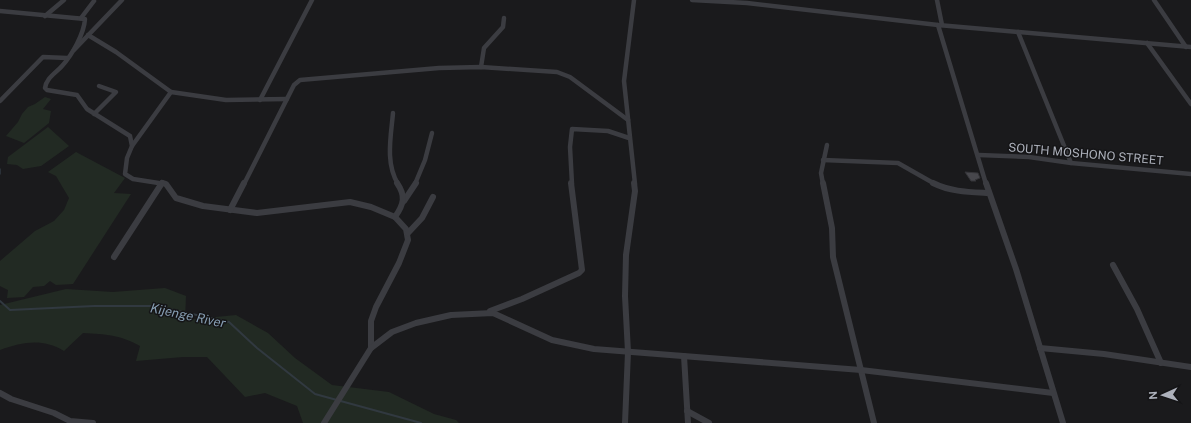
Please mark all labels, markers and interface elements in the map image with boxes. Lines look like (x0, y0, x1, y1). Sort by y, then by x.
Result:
street label: SOUTH MOSHONO STREET (1008, 140, 1164, 168)
water label: Kijenge River (149, 300, 227, 331)
north arrow (1143, 375, 1183, 415)
text: N (1147, 391, 1159, 400)

